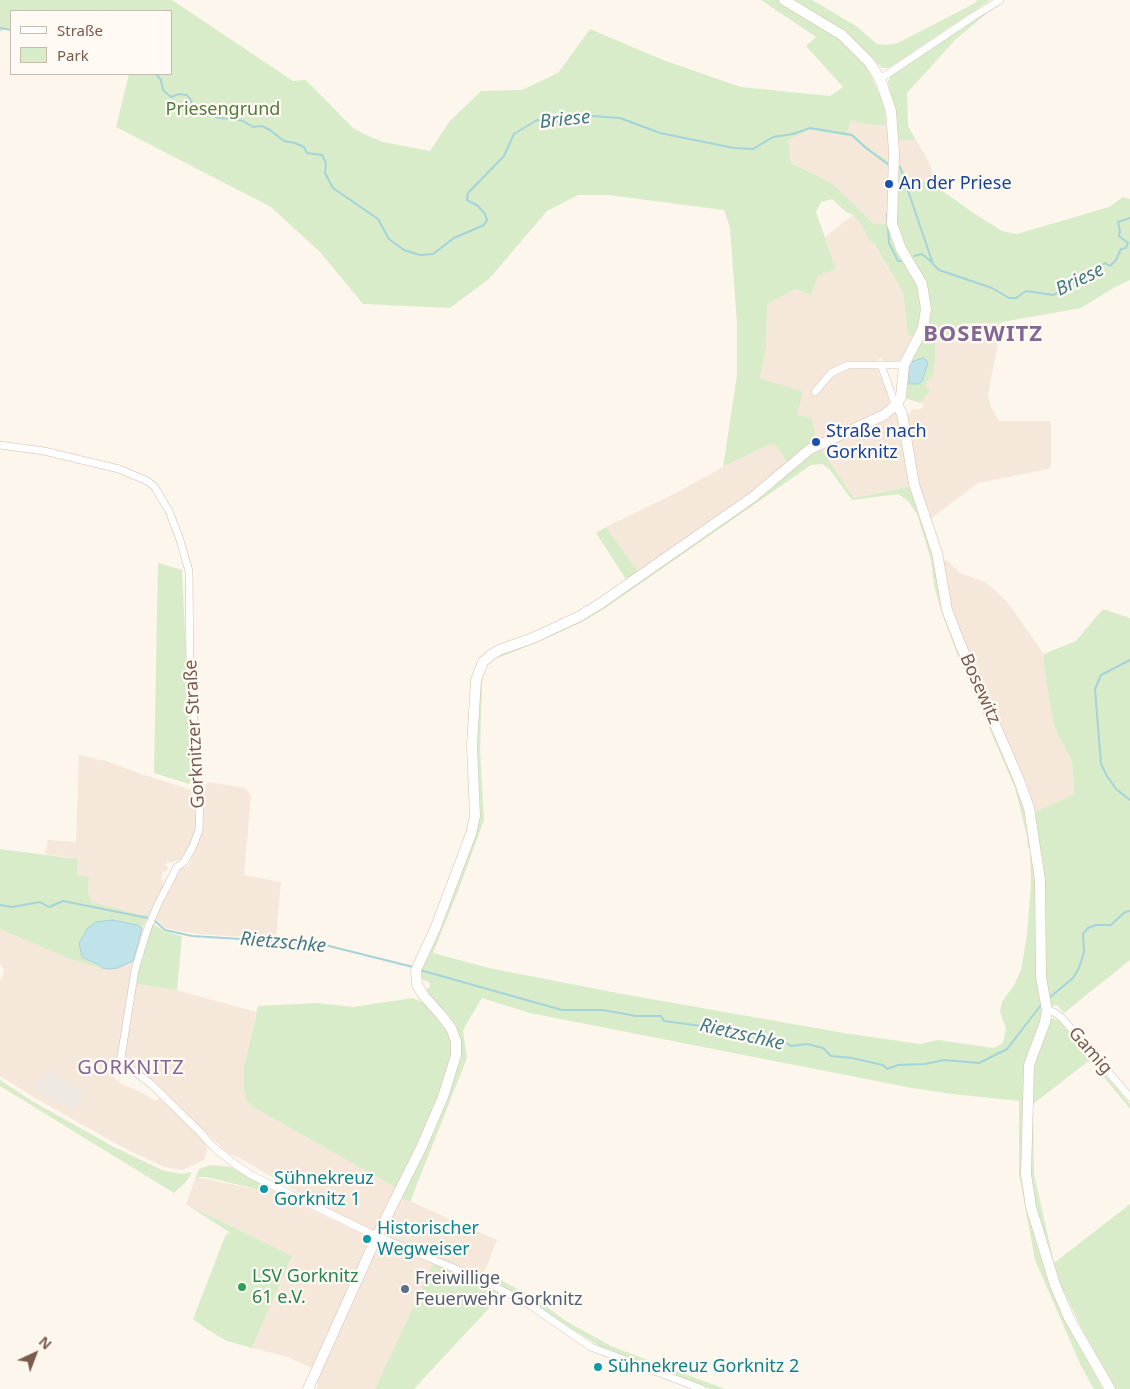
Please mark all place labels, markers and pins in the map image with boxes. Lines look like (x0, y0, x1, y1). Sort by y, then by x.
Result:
place label: An der Priese (899, 173, 1012, 195)
marker: An der Priese (883, 178, 895, 190)
place label: Straße nach Gorknitz (826, 421, 927, 464)
marker: Straße nach Gorknitz (810, 436, 822, 448)
place label: Sühnekreuz Gorknitz 1 (274, 1168, 374, 1210)
marker: Sühnekreuz Gorknitz 1 (258, 1183, 270, 1195)
place label: Historischer Wegweiser (377, 1218, 479, 1260)
marker: Historischer Wegweiser (361, 1233, 373, 1245)
place label: LSV Gorknitz 61 e.V. (252, 1266, 359, 1308)
place label: Freiwillige Feuerwehr Gorknitz (415, 1268, 583, 1310)
marker: LSV Gorknitz 61 e.V. (236, 1281, 248, 1293)
marker: Freiwillige Feuerwehr Gorknitz (399, 1283, 411, 1295)
place label: Sühnekreuz Gorknitz 2 (608, 1356, 799, 1378)
marker: Sühnekreuz Gorknitz 2 (592, 1361, 604, 1373)

